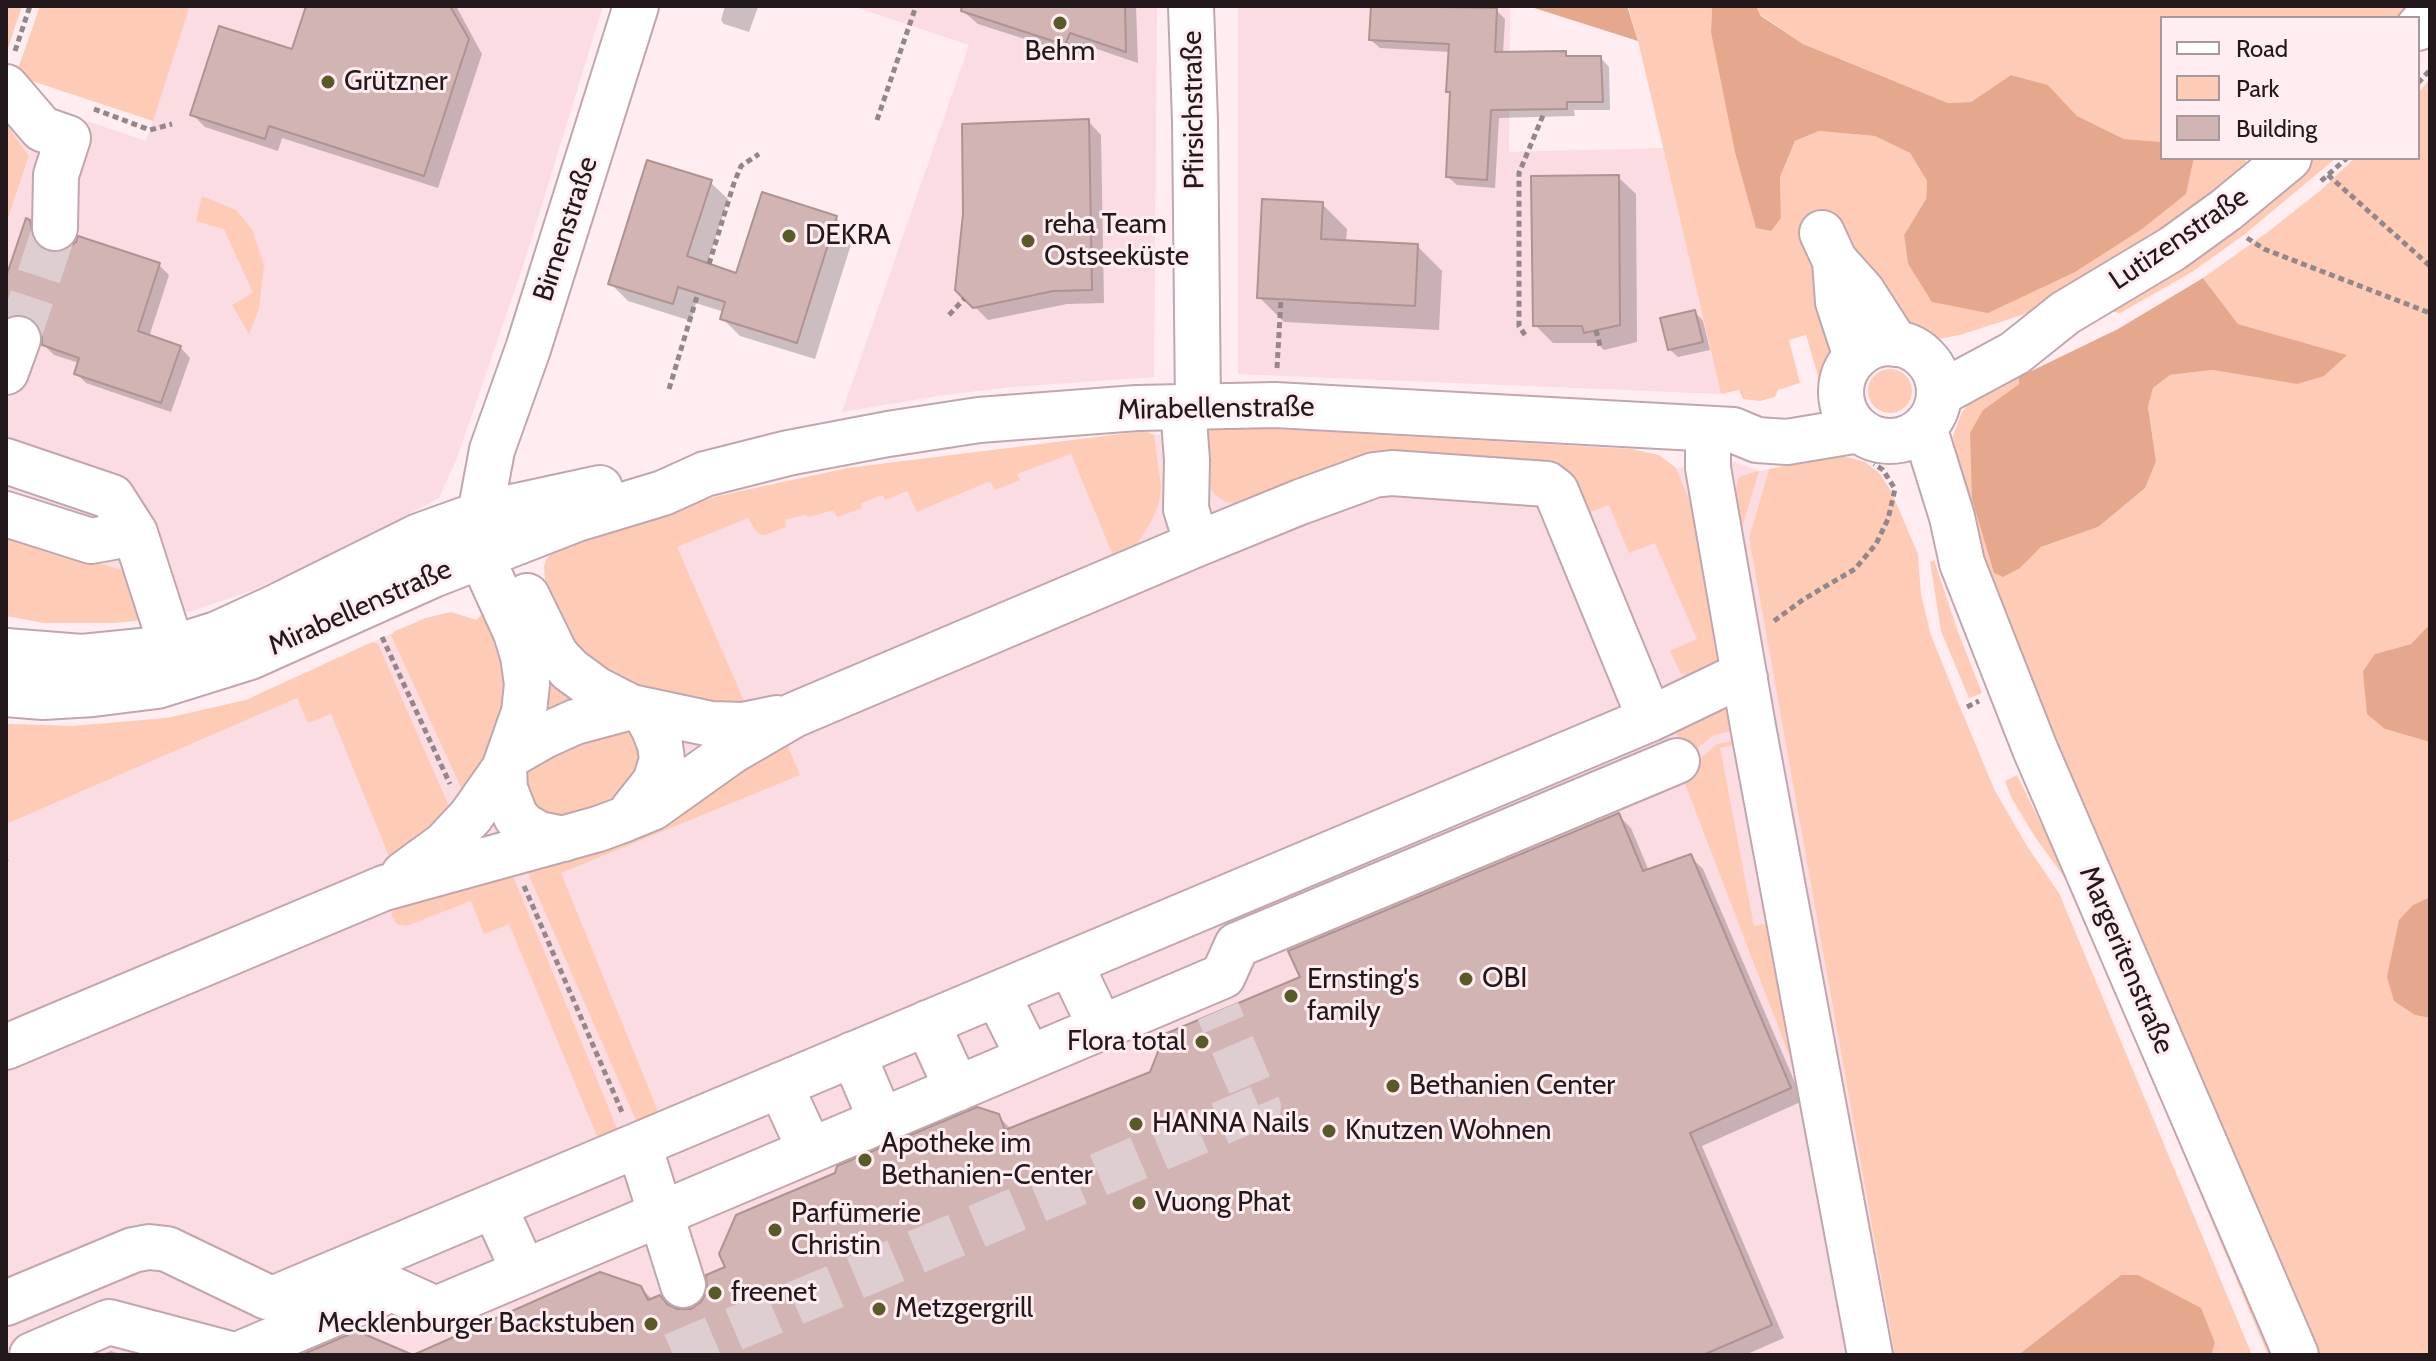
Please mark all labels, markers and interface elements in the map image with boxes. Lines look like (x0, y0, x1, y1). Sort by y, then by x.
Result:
marker: Behm (1051, 14, 1069, 32)
legend (2160, 16, 2420, 160)
street label: Pfirsichstraße (1176, 30, 1212, 190)
text: Road (2236, 34, 2288, 63)
place label: Behm (1025, 35, 1095, 69)
place label: Grützner (344, 65, 448, 99)
marker: Grützner (319, 73, 337, 91)
text: Park (2236, 74, 2279, 103)
text: Building (2236, 114, 2317, 143)
street label: Birnenstraße (527, 152, 605, 306)
street label: Lutizenstraße (2103, 180, 2255, 298)
place label: reha Team Ostseeküste (1044, 208, 1189, 274)
place label: DEKRA (805, 219, 891, 253)
marker: DEKRA (780, 227, 798, 245)
marker: reha Team Ostseeküste (1019, 232, 1037, 250)
street label: Mirabellenstraße (1117, 390, 1315, 428)
street label: Mirabellenstraße (263, 553, 457, 663)
street label: Margeritenstraße (2071, 861, 2181, 1059)
place label: OBI (1482, 962, 1527, 996)
place label: Ernsting's family (1307, 963, 1419, 1029)
marker: OBI (1457, 970, 1475, 988)
marker: Ernsting's family (1282, 987, 1300, 1005)
place label: Flora total (1067, 1025, 1186, 1059)
marker: Flora total (1193, 1033, 1211, 1051)
place label: Bethanien Center (1409, 1069, 1615, 1103)
marker: Bethanien Center (1384, 1077, 1402, 1095)
place label: HANNA Nails (1152, 1107, 1309, 1141)
place label: Knutzen Wohnen (1345, 1114, 1551, 1148)
marker: HANNA Nails (1127, 1115, 1145, 1133)
marker: Knutzen Wohnen (1320, 1122, 1338, 1140)
place label: Apotheke im Bethanien-Center (881, 1127, 1093, 1193)
marker: Apotheke im Bethanien-Center (856, 1151, 874, 1169)
place label: Vuong Phat (1155, 1186, 1291, 1220)
marker: Vuong Phat (1130, 1194, 1148, 1212)
place label: Parfümerie Christin (791, 1197, 921, 1263)
marker: Parfümerie Christin (766, 1221, 784, 1239)
place label: freenet (731, 1276, 817, 1310)
marker: freenet (706, 1284, 724, 1302)
place label: Metzgergrill (895, 1292, 1033, 1326)
marker: Metzgergrill (870, 1300, 888, 1318)
place label: Mecklenburger Backstuben (318, 1307, 635, 1341)
marker: Mecklenburger Backstuben (642, 1315, 660, 1333)

